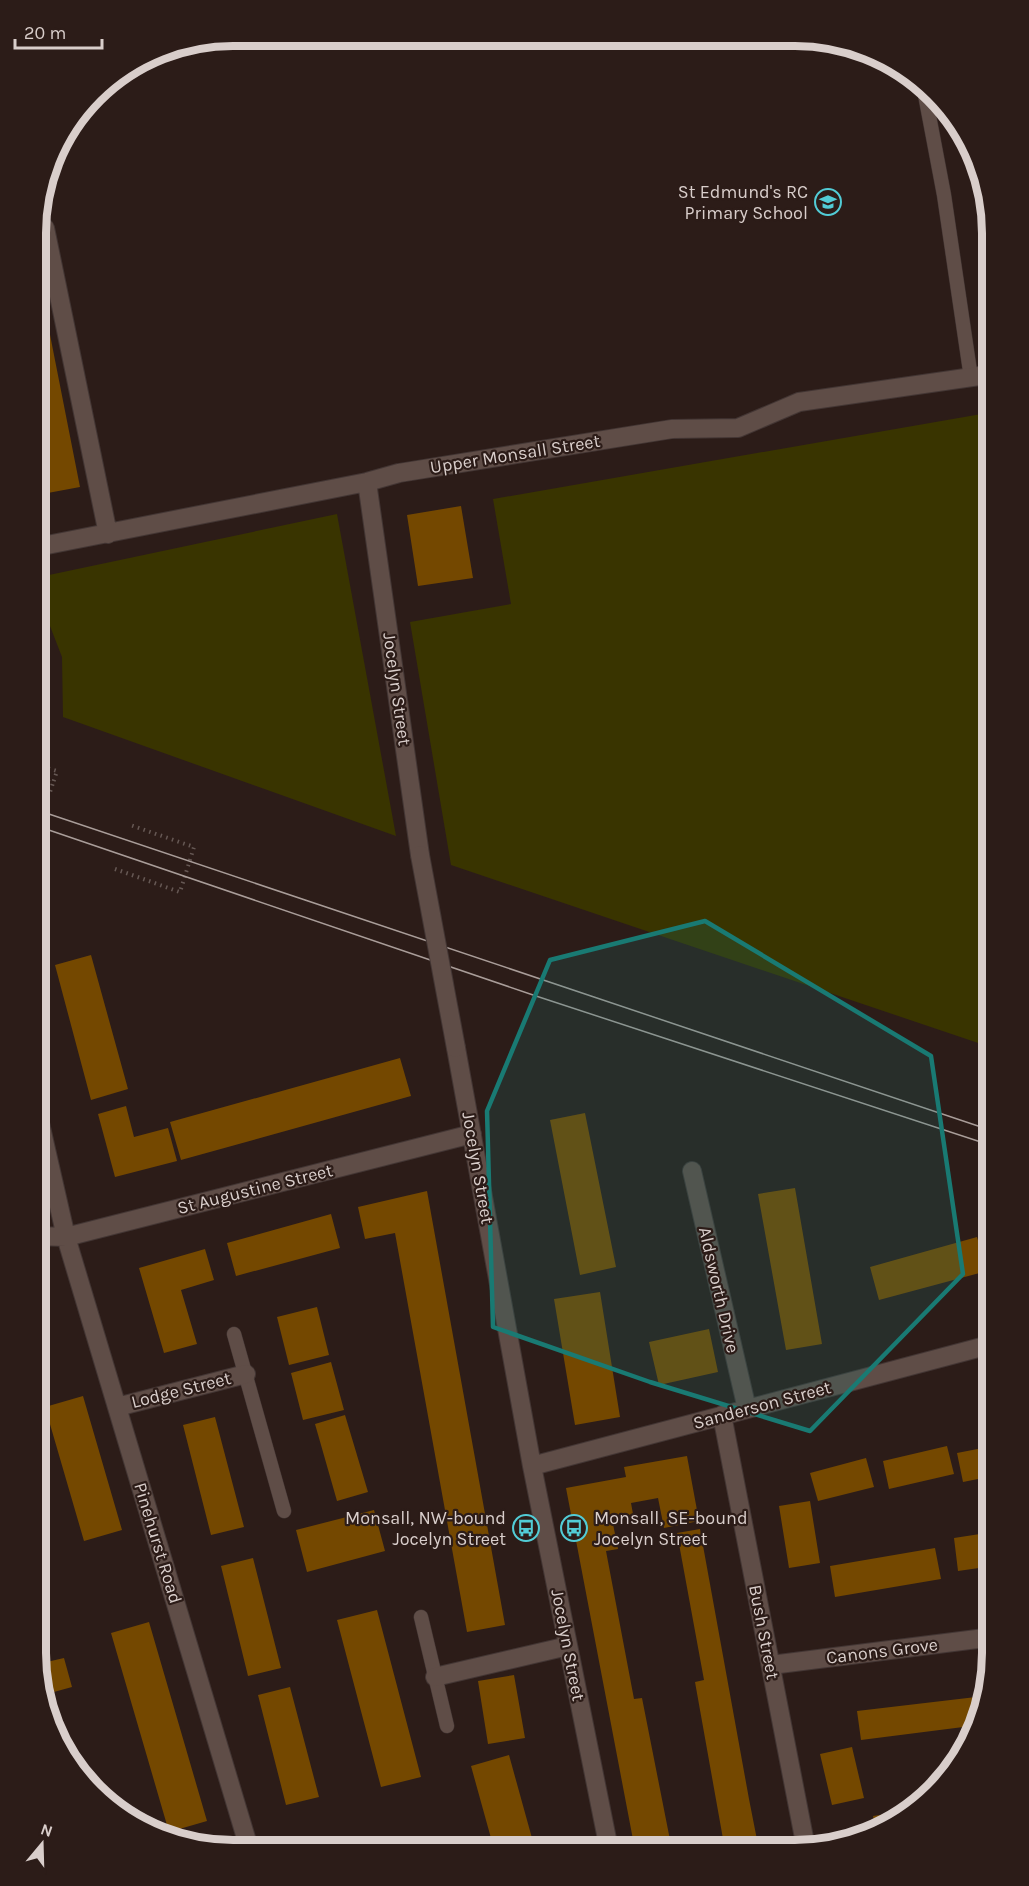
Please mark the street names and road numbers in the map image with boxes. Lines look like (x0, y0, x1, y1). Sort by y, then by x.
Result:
street label: Upper Monsall Street (428, 430, 602, 478)
street label: Jocelyn Street (378, 631, 416, 747)
street label: Jocelyn Street (457, 1110, 499, 1226)
street label: St Augustine Street (175, 1159, 335, 1219)
street label: Aldsworth Drive (694, 1225, 744, 1355)
street label: Lodge Street (129, 1367, 233, 1413)
street label: Sanderson Street (691, 1376, 834, 1434)
street label: Pinehurst Road (129, 1480, 187, 1606)
street label: Bush Street (744, 1583, 784, 1681)
street label: Jocelyn Street (546, 1587, 590, 1703)
street label: Canons Grove (825, 1633, 939, 1669)

